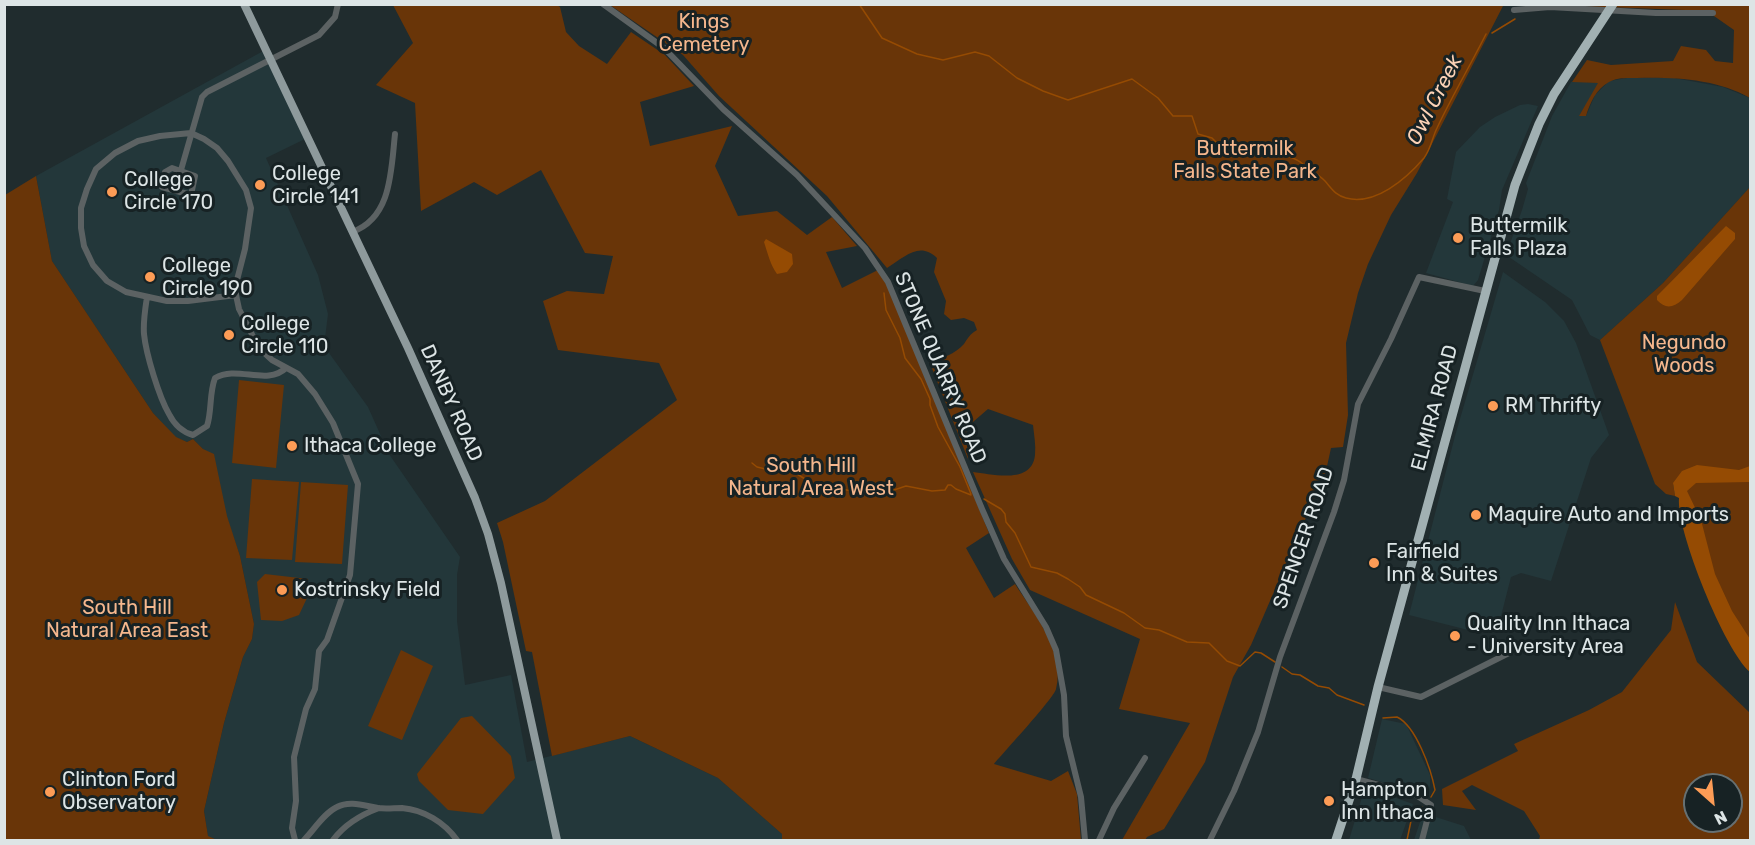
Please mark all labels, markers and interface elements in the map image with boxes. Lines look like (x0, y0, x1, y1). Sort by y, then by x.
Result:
park label: Kings Cemetery (658, 10, 750, 57)
water label: Owl Creek (1402, 51, 1468, 149)
park label: Buttermilk Falls State Park (1173, 137, 1317, 184)
place label: College Circle 141 (272, 162, 359, 209)
place label: College Circle 170 (124, 168, 213, 215)
marker: College Circle 141 (253, 178, 267, 192)
marker: College Circle 170 (105, 185, 119, 199)
place label: Buttermilk Falls Plaza (1470, 214, 1568, 261)
marker: Buttermilk Falls Plaza (1451, 231, 1465, 245)
place label: College Circle 190 (162, 254, 253, 301)
street label: STONE QUARRY ROAD (889, 269, 991, 467)
marker: College Circle 190 (143, 270, 157, 284)
place label: College Circle 110 (241, 312, 328, 359)
marker: College Circle 110 (222, 328, 236, 342)
park label: Negundo Woods (1642, 331, 1726, 378)
street label: DANBY ROAD (415, 341, 487, 465)
street label: ELMIRA ROAD (1407, 342, 1463, 474)
place label: RM Thrifty (1505, 394, 1601, 418)
marker: RM Thrifty (1486, 399, 1500, 413)
place label: Ithaca College (304, 434, 436, 458)
marker: Ithaca College (285, 439, 299, 453)
park label: South Hill Natural Area West (728, 454, 894, 501)
street label: SPENCER ROAD (1269, 464, 1339, 612)
place label: Maquire Auto and Imports (1488, 503, 1729, 527)
marker: Maquire Auto and Imports (1469, 508, 1483, 522)
place label: Fairfield Inn & Suites (1386, 540, 1498, 587)
marker: Fairfield Inn & Suites (1367, 556, 1381, 570)
place label: Kostrinsky Field (294, 578, 440, 602)
marker: Kostrinsky Field (275, 583, 289, 597)
park label: South Hill Natural Area East (46, 596, 208, 643)
place label: Quality Inn Ithaca - University Area (1467, 612, 1630, 659)
marker: Quality Inn Ithaca - University Area (1448, 629, 1462, 643)
place label: Clinton Ford Observatory (62, 768, 176, 815)
north arrow (1683, 773, 1743, 833)
place label: Hampton Inn Ithaca (1341, 778, 1434, 825)
marker: Clinton Ford Observatory (43, 785, 57, 799)
marker: Hampton Inn Ithaca (1322, 794, 1336, 808)
text: N (1711, 807, 1730, 829)

